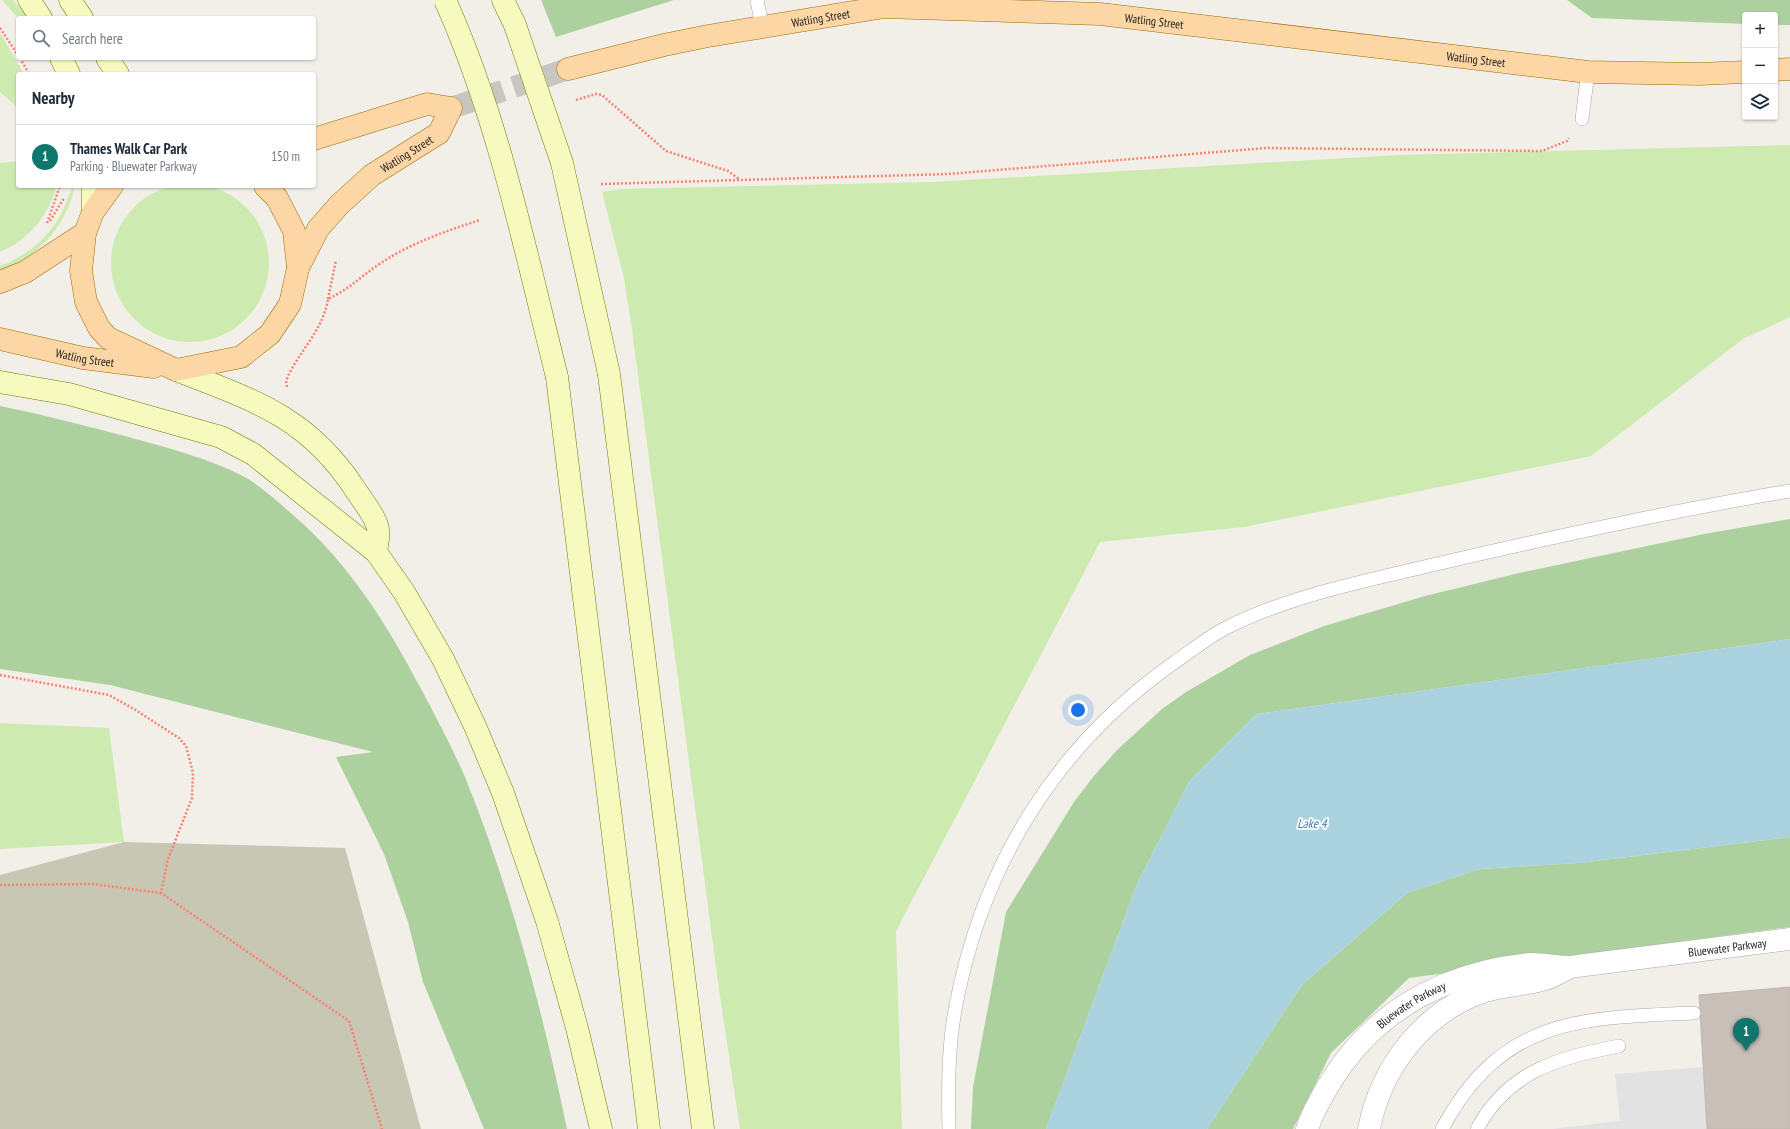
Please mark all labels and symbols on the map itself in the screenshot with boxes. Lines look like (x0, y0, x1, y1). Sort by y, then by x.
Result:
street label: Watling Street (790, 5, 852, 30)
street label: Watling Street (1124, 10, 1185, 31)
street label: Watling Street (1446, 48, 1507, 70)
street label: Watling Street (377, 131, 436, 175)
street label: Watling Street (54, 345, 116, 369)
your location (1068, 700, 1088, 720)
water label: Lake 4 (1297, 815, 1328, 832)
street label: Bluewater Parkway (1687, 935, 1768, 959)
street label: Bluewater Parkway (1373, 977, 1448, 1031)
pin: 1 (1733, 1018, 1759, 1051)

